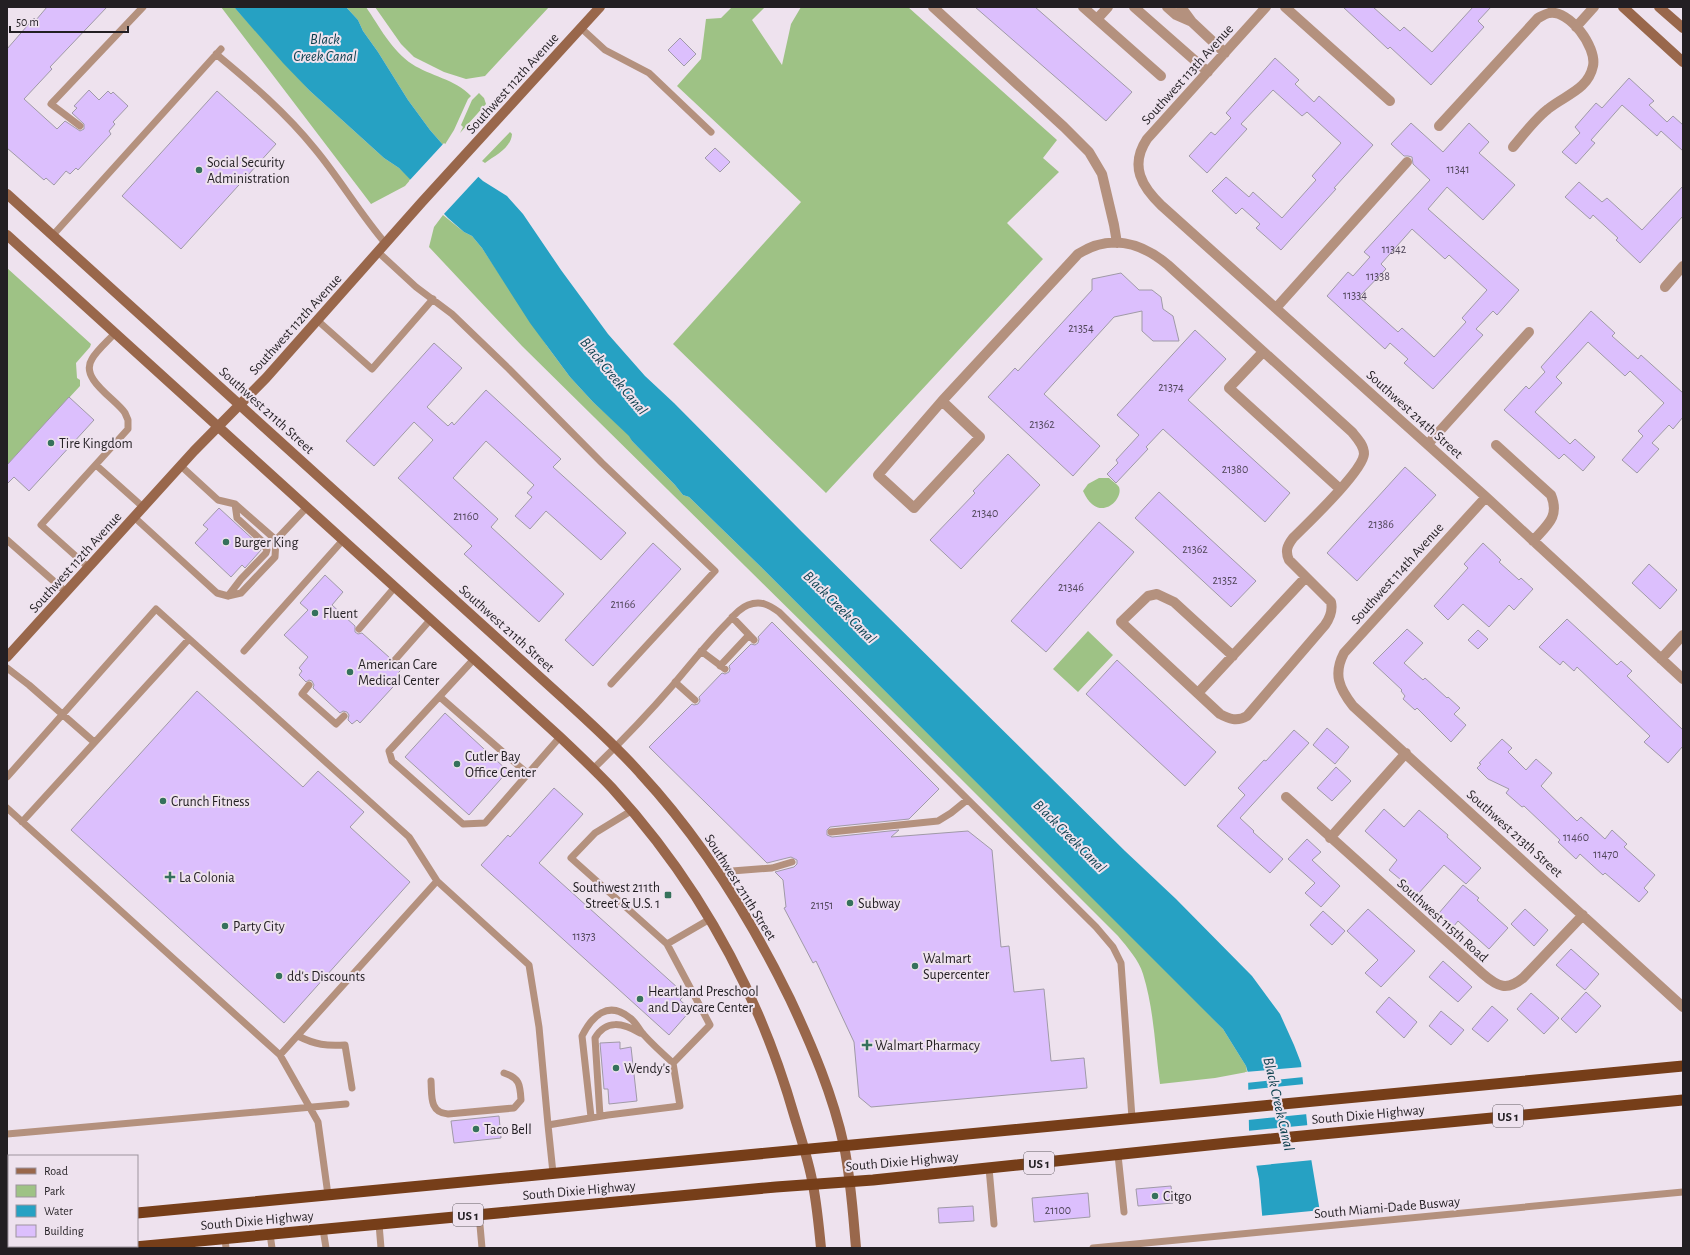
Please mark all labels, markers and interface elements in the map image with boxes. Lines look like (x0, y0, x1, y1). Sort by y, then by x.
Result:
scale bar (10, 8, 128, 34)
text: 50 m (16, 16, 39, 28)
street label: Southwest 113th Avenue (1139, 22, 1236, 128)
street label: Southwest 112th Avenue (464, 31, 562, 137)
water label: Black Creek Canal (293, 32, 357, 64)
place label: Social Security Administration (207, 156, 290, 186)
house number: 11341 (1446, 163, 1470, 175)
marker: Social Security Administration (194, 165, 204, 175)
house number: 11342 (1382, 243, 1407, 255)
house number: 11338 (1366, 270, 1390, 282)
street label: Southwest 112th Avenue (247, 272, 345, 378)
house number: 11334 (1343, 289, 1367, 301)
house number: 21354 (1068, 322, 1094, 334)
water label: Black Creek Canal (577, 335, 650, 418)
street label: Southwest 211th Street (216, 365, 317, 457)
street label: Southwest 214th Street (1363, 368, 1466, 462)
house number: 21374 (1158, 381, 1184, 393)
house number: 21362 (1029, 418, 1055, 430)
place label: Tire Kingdom (59, 437, 133, 451)
marker: Tire Kingdom (46, 438, 56, 448)
house number: 21380 (1222, 463, 1248, 475)
house number: 21340 (972, 507, 998, 519)
street label: Southwest 112th Avenue (27, 510, 125, 616)
house number: 21160 (453, 510, 479, 522)
house number: 21386 (1368, 518, 1394, 530)
street label: Southwest 114th Avenue (1349, 520, 1447, 627)
place label: Burger King (234, 536, 298, 550)
marker: Burger King (221, 537, 231, 547)
house number: 21362 (1182, 543, 1208, 555)
water label: Black Creek Canal (800, 568, 879, 647)
house number: 21352 (1212, 574, 1238, 586)
house number: 21346 (1058, 581, 1084, 593)
street label: Southwest 211th Street (456, 583, 557, 675)
house number: 21166 (611, 598, 636, 610)
place label: Fluent (323, 607, 358, 621)
marker: Fluent (310, 608, 320, 618)
place label: American Care Medical Center (358, 658, 440, 688)
marker: American Care Medical Center (345, 667, 355, 677)
place label: Cutler Bay Office Center (465, 750, 536, 780)
marker: Cutler Bay Office Center (452, 759, 462, 769)
street label: Southwest 213th Street (1464, 787, 1565, 881)
place label: Crunch Fitness (171, 795, 250, 809)
marker: Crunch Fitness (158, 796, 168, 806)
water label: Black Creek Canal (1030, 797, 1109, 876)
house number: 11460 (1563, 831, 1589, 843)
street label: Southwest 211th Street (702, 832, 779, 944)
house number: 11470 (1593, 848, 1619, 860)
marker: La Colonia (164, 871, 176, 883)
place label: La Colonia (179, 871, 235, 885)
street label: Southwest 115th Road (1394, 876, 1490, 965)
place label: Southwest 211th Street & U.S. 1 (573, 881, 660, 911)
marker: Southwest 211th Street & U.S. 1 (663, 890, 673, 900)
place label: Subway (858, 897, 900, 911)
marker: Subway (845, 898, 855, 908)
house number: 21151 (811, 899, 833, 911)
place label: Party City (233, 920, 285, 934)
marker: Party City (220, 921, 230, 931)
house number: 11373 (572, 930, 596, 942)
place label: Walmart Supercenter (923, 952, 990, 982)
marker: Walmart Supercenter (910, 961, 920, 971)
place label: dd's Discounts (287, 970, 365, 984)
marker: dd's Discounts (274, 971, 284, 981)
place label: Heartland Preschool and Daycare Center (648, 985, 759, 1015)
marker: Heartland Preschool and Daycare Center (635, 994, 645, 1004)
place label: Walmart Pharmacy (875, 1039, 980, 1053)
marker: Walmart Pharmacy (862, 1040, 872, 1050)
water label: Black Creek Canal (1260, 1056, 1297, 1153)
place label: Wendy's (624, 1062, 670, 1076)
marker: Wendy's (611, 1063, 621, 1073)
street label: South Dixie Highway (1311, 1103, 1425, 1127)
road number: US 1 (1493, 1105, 1523, 1127)
place label: Taco Bell (484, 1123, 532, 1137)
marker: Taco Bell (471, 1124, 481, 1134)
street label: South Dixie Highway (845, 1150, 959, 1174)
road number: US 1 (1024, 1152, 1054, 1174)
legend (8, 1155, 138, 1247)
text: Road (44, 1165, 68, 1177)
street label: South Dixie Highway (522, 1179, 636, 1203)
text: Park (44, 1185, 65, 1197)
place label: Citgo (1163, 1190, 1192, 1204)
marker: Citgo (1150, 1191, 1160, 1201)
street label: South Miami-Dade Busway (1314, 1195, 1461, 1221)
road number: US 1 (453, 1204, 483, 1226)
house number: 21100 (1045, 1204, 1071, 1216)
text: Water (44, 1205, 73, 1217)
street label: South Dixie Highway (200, 1209, 314, 1233)
text: Building (44, 1225, 84, 1237)

